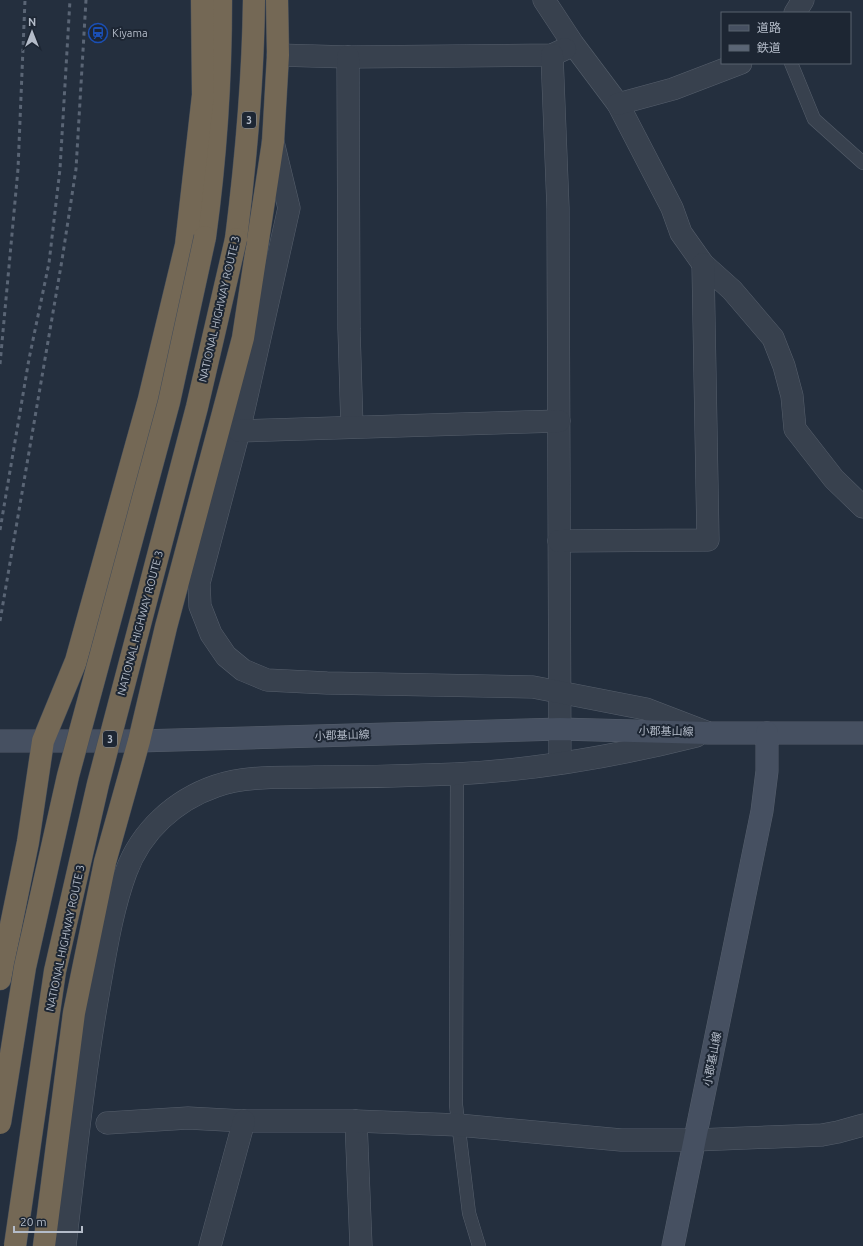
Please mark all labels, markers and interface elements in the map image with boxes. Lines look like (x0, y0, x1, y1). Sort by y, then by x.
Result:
north arrow (12, 12, 52, 52)
legend (721, 12, 851, 64)
text: N (28, 16, 36, 28)
text: 道路 (757, 21, 781, 34)
station icon: Kiyama (87, 22, 109, 44)
place label: Kiyama (112, 27, 148, 39)
text: 鉄道 (757, 41, 781, 54)
road number: 3 (242, 112, 256, 128)
street label: NATIONAL HIGHWAY ROUTE 3 (196, 235, 242, 383)
street label: NATIONAL HIGHWAY ROUTE 3 (115, 549, 165, 697)
street label: 小郡基山線 (638, 725, 694, 737)
street label: 小郡基山線 (314, 728, 370, 742)
road number: 3 (103, 731, 117, 747)
street label: NATIONAL HIGHWAY ROUTE 3 (44, 864, 86, 1012)
street label: 小郡基山線 (701, 1031, 723, 1087)
scale bar (14, 1208, 82, 1234)
text: 20 m (20, 1215, 47, 1228)

